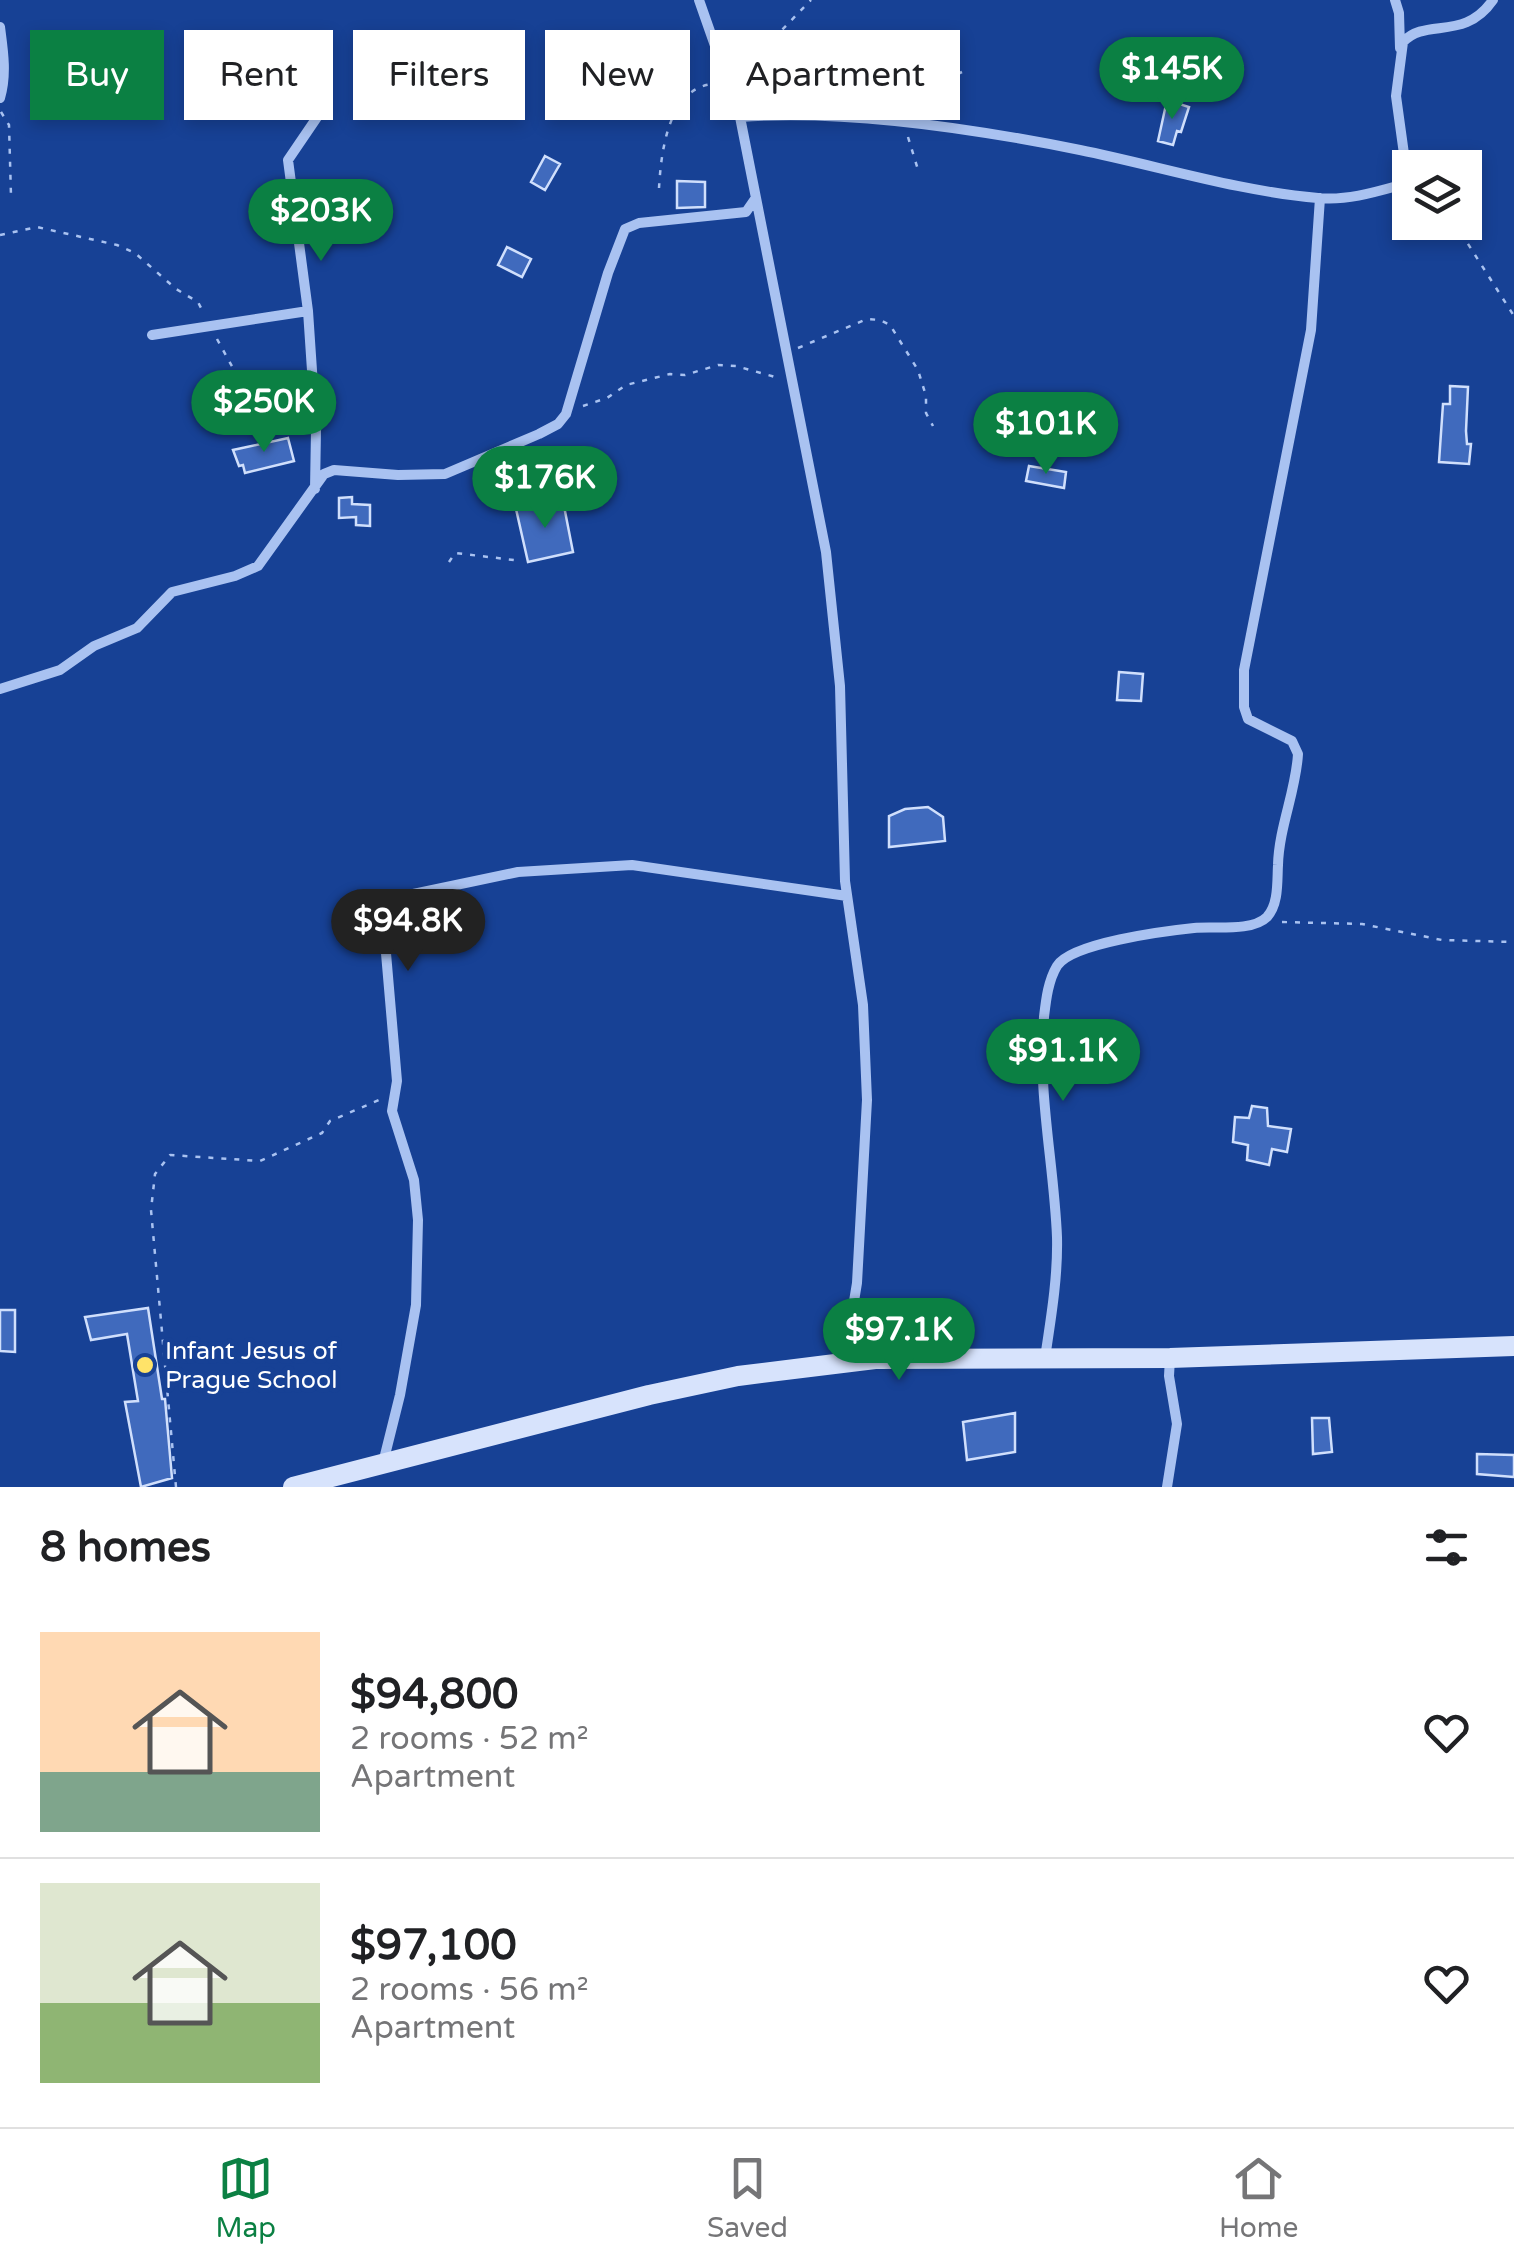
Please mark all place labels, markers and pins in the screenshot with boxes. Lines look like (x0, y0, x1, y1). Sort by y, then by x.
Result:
pin: $145K (1102, 37, 1242, 122)
pin: $203K (251, 179, 391, 264)
pin: $250K (194, 370, 334, 455)
pin: $101K (976, 392, 1116, 477)
pin: $176K (475, 446, 615, 531)
pin: $94.8K (327, 889, 489, 974)
pin: $91.1K (982, 1019, 1144, 1104)
pin: $97.1K (818, 1298, 980, 1383)
place label: Infant Jesus of Prague School (165, 1336, 338, 1395)
marker: Infant Jesus of Prague School (134, 1354, 156, 1376)

